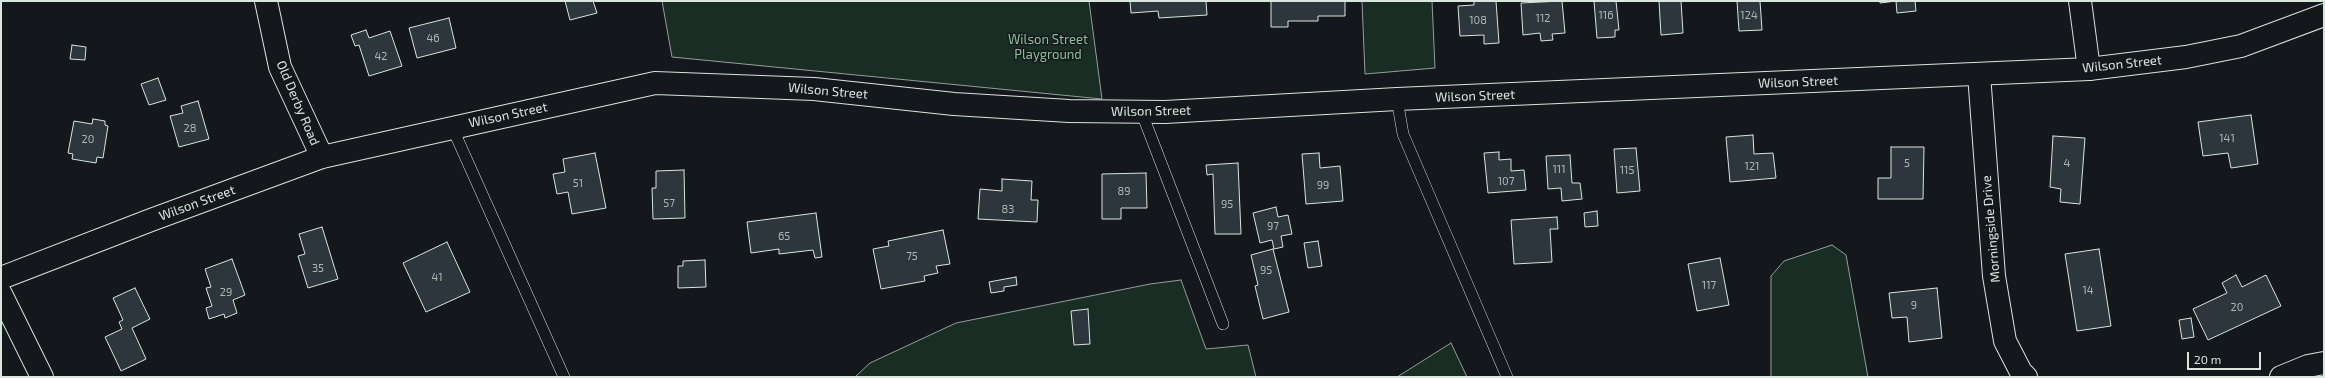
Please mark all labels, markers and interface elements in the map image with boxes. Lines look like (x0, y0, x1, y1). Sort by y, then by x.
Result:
house number: 116 (1598, 8, 1614, 22)
house number: 124 (1740, 8, 1758, 22)
house number: 112 (1536, 11, 1550, 25)
house number: 108 (1469, 13, 1487, 27)
house number: 46 (426, 31, 440, 45)
park label: Wilson Street Playground (1008, 32, 1088, 63)
house number: 42 (375, 49, 387, 63)
street label: Wilson Street (2081, 52, 2163, 76)
street label: Old Derby Road (273, 58, 323, 148)
street label: Wilson Street (1758, 73, 1838, 91)
street label: Wilson Street (787, 80, 869, 102)
street label: Wilson Street (1435, 87, 1515, 105)
street label: Wilson Street (467, 99, 549, 131)
street label: Wilson Street (1111, 103, 1191, 119)
house number: 28 (184, 121, 196, 135)
house number: 141 (2219, 131, 2235, 145)
house number: 20 (82, 132, 94, 146)
house number: 5 (1904, 156, 1910, 170)
house number: 4 (2064, 156, 2070, 170)
house number: 121 (1745, 159, 1759, 173)
house number: 111 (1552, 162, 1566, 176)
house number: 115 (1620, 163, 1634, 177)
house number: 107 (1498, 174, 1514, 188)
street label: Morningside Drive (1979, 175, 2003, 283)
house number: 51 (573, 176, 583, 190)
house number: 99 (1317, 178, 1329, 192)
street label: Wilson Street (157, 182, 237, 224)
house number: 89 (1118, 184, 1130, 198)
house number: 57 (663, 196, 675, 210)
house number: 95 (1221, 197, 1233, 211)
house number: 83 (1002, 202, 1014, 216)
house number: 97 (1267, 219, 1279, 233)
house number: 65 (778, 229, 790, 243)
house number: 75 (906, 249, 918, 263)
house number: 35 (312, 261, 324, 275)
house number: 95 (1260, 263, 1272, 277)
house number: 41 (431, 270, 443, 284)
house number: 117 (1702, 278, 1716, 292)
house number: 14 (2082, 283, 2094, 297)
house number: 29 (220, 285, 232, 299)
house number: 9 (1911, 298, 1917, 312)
house number: 20 (2231, 300, 2243, 314)
scale bar (2189, 344, 2263, 370)
text: 20 m (2194, 352, 2221, 366)

